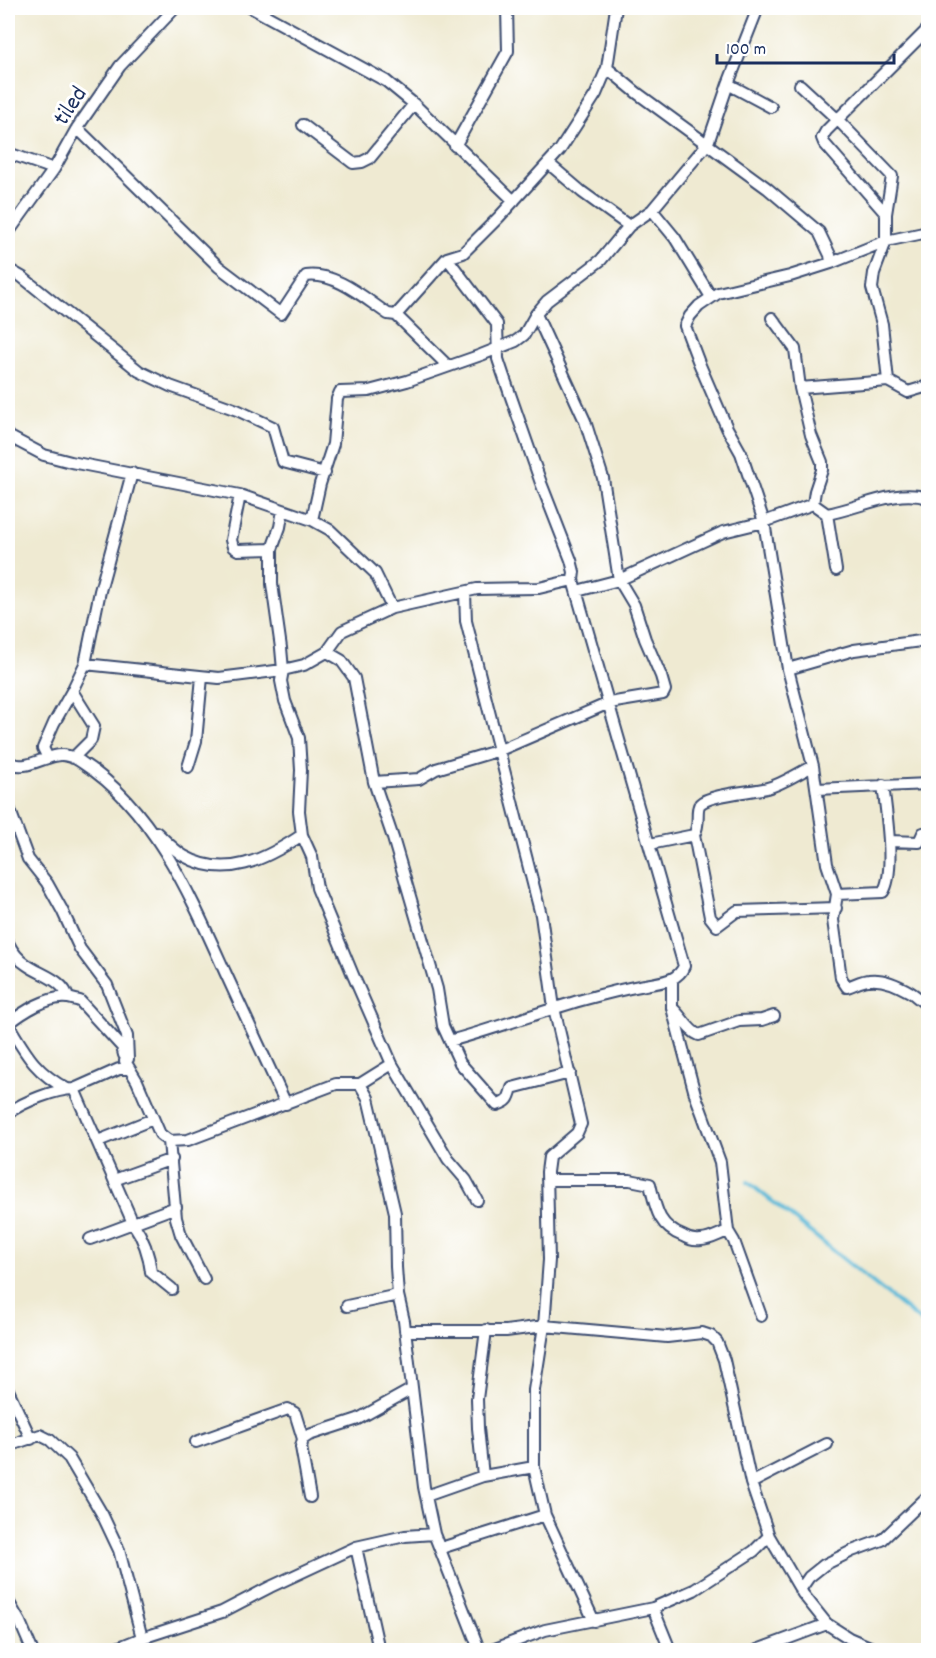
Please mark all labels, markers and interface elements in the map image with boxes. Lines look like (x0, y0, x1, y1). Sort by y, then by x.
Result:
scale bar (717, 27, 894, 65)
text: 100 m (726, 38, 766, 63)
street label: tiled (46, 80, 97, 133)

